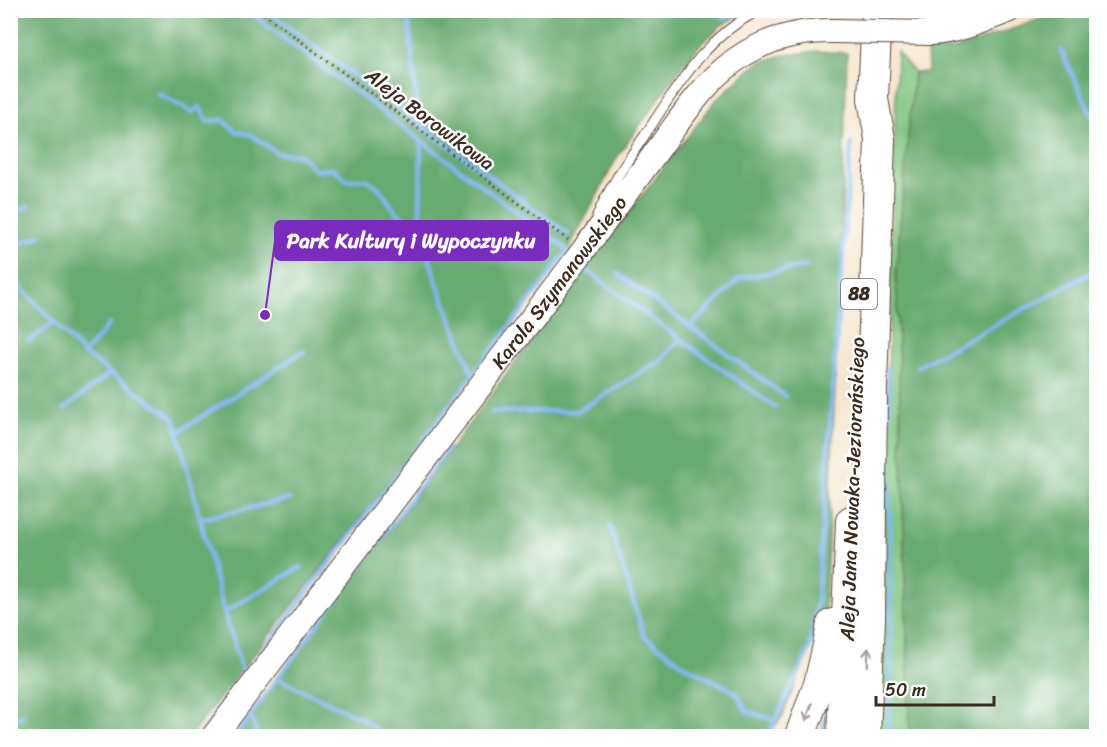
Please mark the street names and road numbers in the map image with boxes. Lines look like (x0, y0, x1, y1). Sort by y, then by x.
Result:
street label: Aleja Borowikowa (356, 58, 502, 180)
street label: Karola Szymanowskiego (482, 188, 637, 377)
road number: 88 (841, 279, 877, 309)
street label: Aleja Jana Nowaka-Jeziorańskiego (830, 336, 875, 643)

